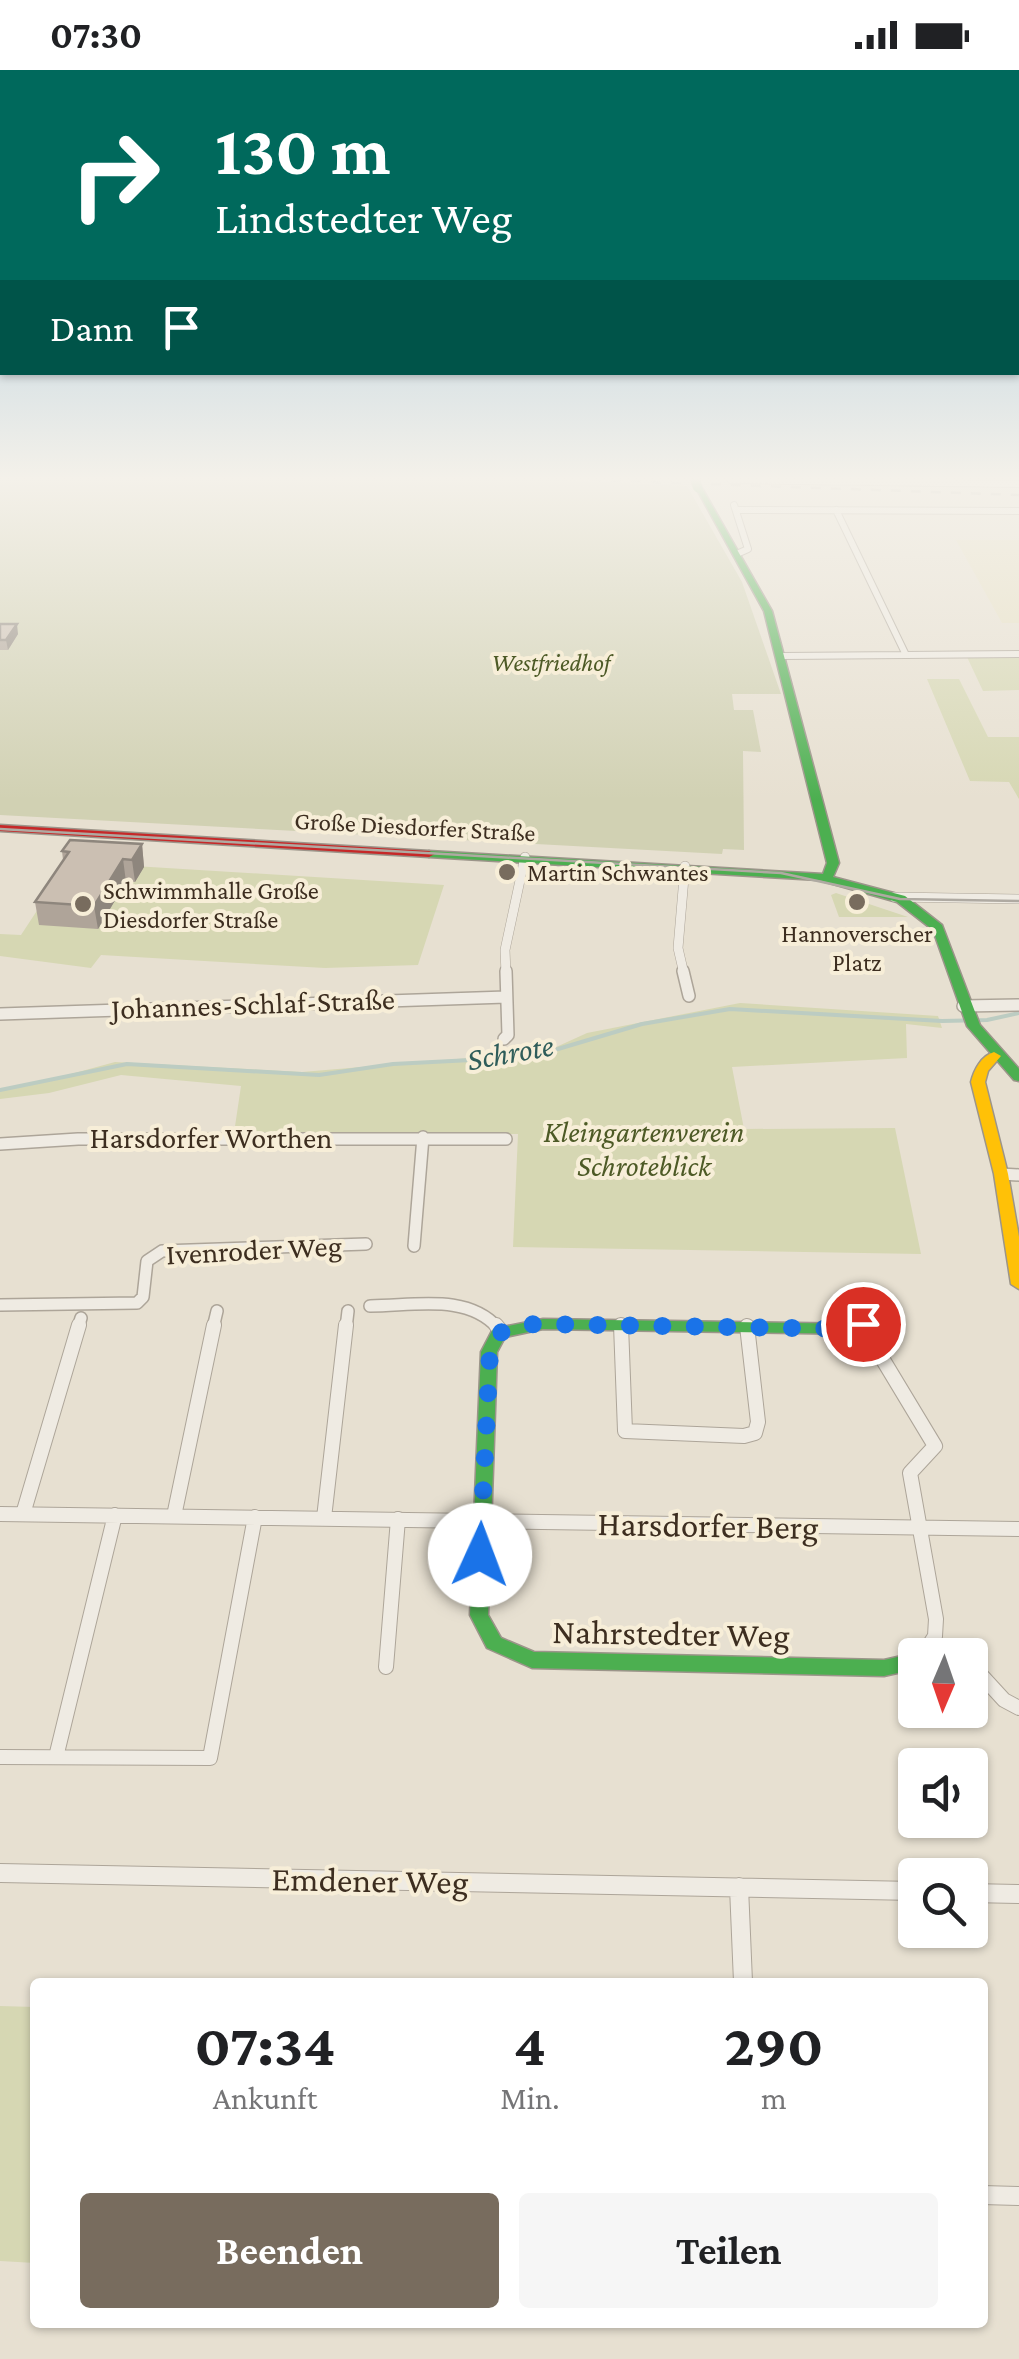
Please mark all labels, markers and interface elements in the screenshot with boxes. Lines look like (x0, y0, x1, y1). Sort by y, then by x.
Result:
text: 07:30 (50, 14, 142, 56)
icon: right (50, 110, 180, 240)
text: 130 m (215, 111, 391, 189)
text: Lindstedter Weg (215, 193, 513, 243)
icon: arrive (154, 300, 209, 355)
text: Dann (50, 307, 134, 349)
park label: Westfriedhof (492, 649, 614, 677)
street label: Große Diesdorfer Straße (294, 807, 536, 846)
place label: Martin Schwantes (527, 859, 709, 886)
marker: Martin Schwantes (496, 861, 518, 883)
place label: Schwimmhalle Große Diesdorfer Straße (103, 877, 319, 933)
marker: Hannoverscher Platz (846, 891, 868, 913)
marker: Schwimmhalle Große Diesdorfer Straße (72, 893, 94, 915)
place label: Hannoverscher Platz (781, 920, 933, 976)
street label: Johannes-Schlaf-Straße (108, 982, 395, 1025)
water label: Schrote (464, 1027, 556, 1077)
park label: Kleingartenverein Schroteblick (544, 1115, 744, 1182)
street label: Harsdorfer Worthen (90, 1121, 332, 1154)
street label: Ivenroder Weg (165, 1228, 343, 1272)
pin (821, 1282, 906, 1367)
icon: arrive (836, 1297, 891, 1352)
position arrow (428, 1503, 532, 1607)
street label: Harsdorfer Berg (597, 1504, 819, 1547)
street label: Nahrstedter Weg (552, 1612, 790, 1655)
north arrow (898, 1638, 988, 1728)
map controls (898, 1638, 988, 1948)
button: sound (898, 1748, 988, 1838)
button: search (898, 1858, 988, 1948)
street label: Emdener Weg (271, 1859, 469, 1902)
text: 07:34 (194, 2011, 336, 2078)
text: 4 (514, 2011, 546, 2078)
text: 290 (724, 2011, 824, 2078)
text: Ankunft (213, 2080, 317, 2116)
text: Min. (500, 2080, 560, 2116)
text: m (761, 2080, 787, 2116)
button: Beenden (80, 2193, 499, 2308)
button: Teilen (519, 2193, 938, 2308)

